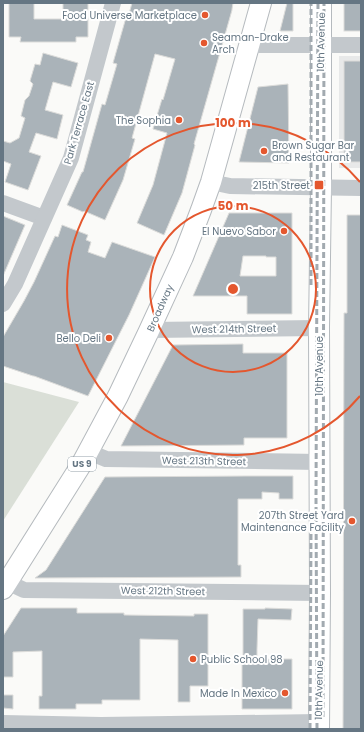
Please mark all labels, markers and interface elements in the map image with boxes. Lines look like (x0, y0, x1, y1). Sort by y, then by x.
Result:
place label: Food Universe Marketplace (62, 8, 197, 23)
marker: Food Universe Marketplace (200, 10, 210, 20)
street label: 10th Avenue (313, 12, 329, 72)
place label: Seaman-Drake Arch (212, 30, 289, 57)
marker: Seaman-Drake Arch (199, 38, 209, 48)
street label: Park Terrace East (60, 79, 98, 166)
place label: The Sophia (116, 113, 171, 128)
text: 100 m (215, 114, 251, 131)
marker: The Sophia (174, 115, 184, 125)
place label: Brown Sugar Bar and Restaurant (272, 138, 355, 165)
marker: Brown Sugar Bar and Restaurant (259, 146, 269, 156)
place label: 215th Street (253, 178, 310, 193)
marker: 215th Street (313, 179, 325, 191)
text: 50 m (218, 197, 249, 214)
place label: El Nuevo Sabor (202, 224, 276, 239)
marker: El Nuevo Sabor (279, 226, 289, 236)
street label: Broadway (143, 282, 177, 334)
centre of rings (226, 282, 240, 296)
street label: West 214th Street (192, 321, 277, 337)
place label: Bello Deli (56, 331, 101, 346)
marker: Bello Deli (104, 333, 114, 343)
street label: 10th Avenue (312, 336, 327, 396)
street label: West 213th Street (162, 453, 247, 469)
road number: US 9 (68, 457, 96, 471)
place label: 207th Street Yard Maintenance Facility (241, 508, 344, 535)
marker: 207th Street Yard Maintenance Facility (347, 516, 357, 526)
street label: West 212th Street (121, 583, 206, 599)
place label: Public School 98 (201, 652, 283, 667)
marker: Public School 98 (188, 654, 198, 664)
street label: 10th Avenue (311, 660, 327, 720)
place label: Made In Mexico (200, 686, 277, 701)
marker: Made In Mexico (280, 688, 290, 698)

